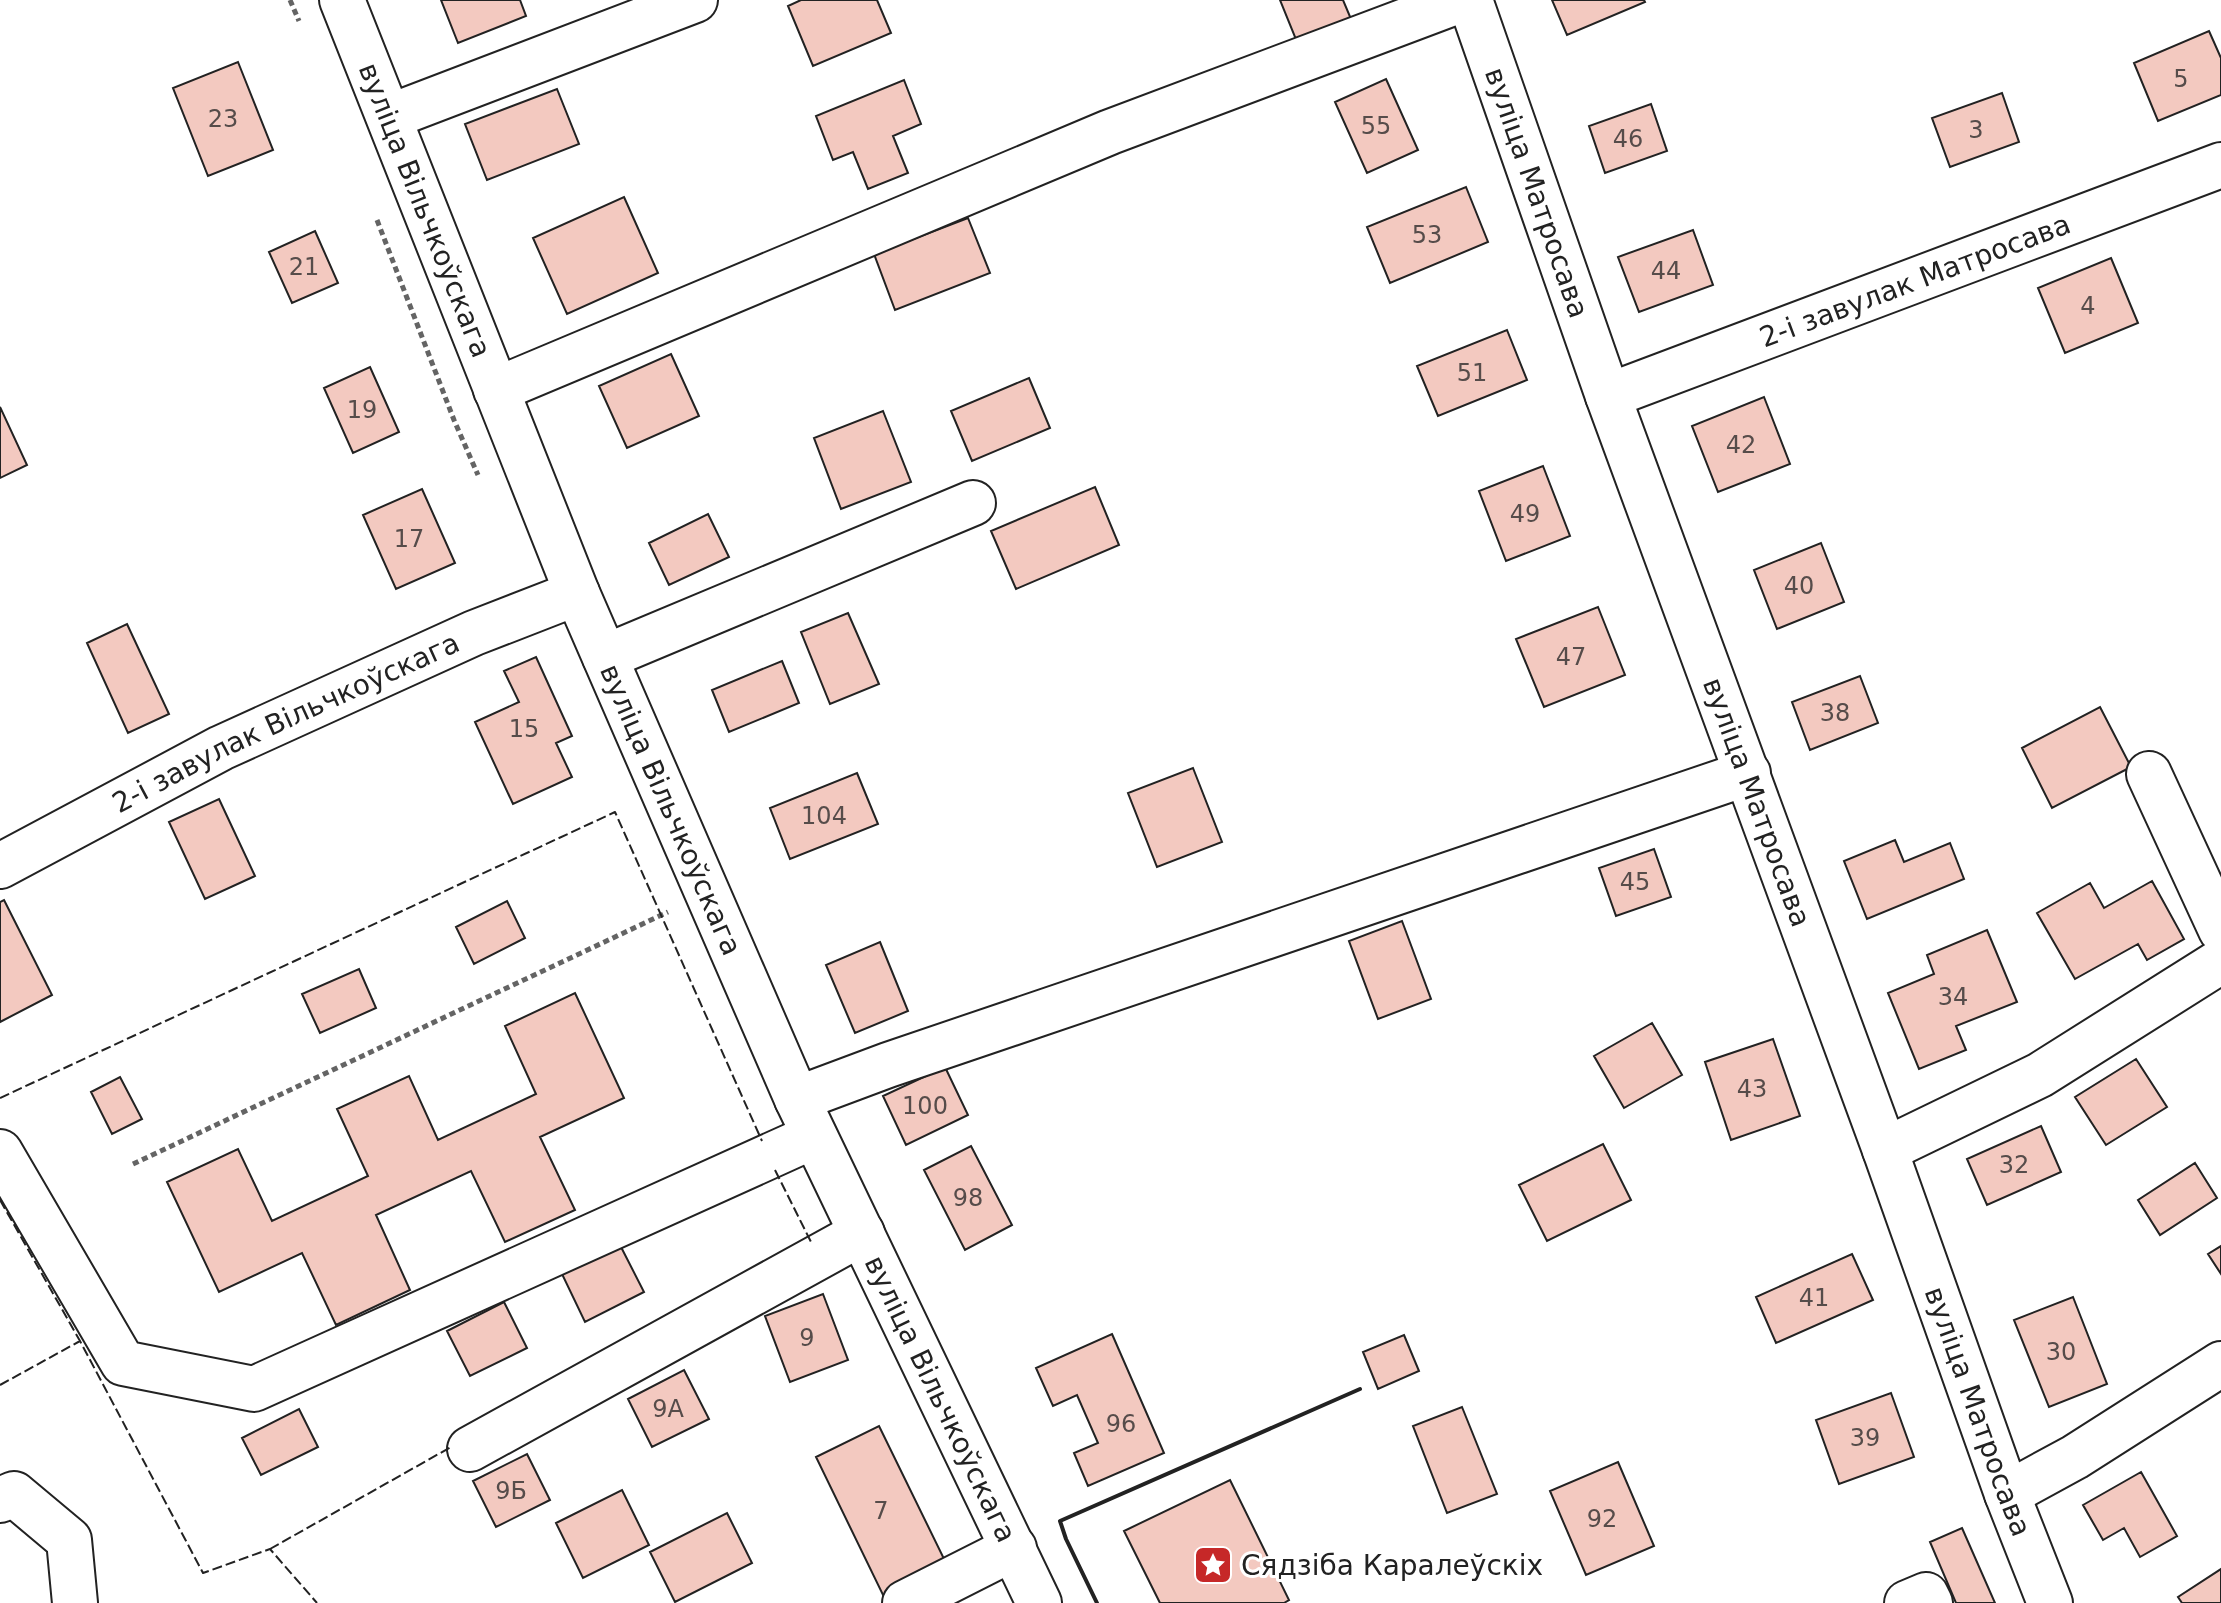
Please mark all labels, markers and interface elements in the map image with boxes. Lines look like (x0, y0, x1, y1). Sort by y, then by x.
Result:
street label: вуліца Вільчкоўскага (352, 58, 498, 362)
street label: вуліца Матросава (1478, 63, 1595, 322)
house number: 5 (2173, 65, 2189, 93)
house number: 23 (208, 105, 238, 133)
house number: 55 (1361, 112, 1391, 140)
house number: 3 (1968, 116, 1984, 144)
house number: 46 (1613, 125, 1643, 153)
street label: 2-і завулак Матросава (1755, 207, 2075, 354)
house number: 53 (1412, 221, 1442, 249)
house number: 21 (289, 253, 319, 281)
house number: 44 (1651, 257, 1681, 285)
house number: 4 (2080, 292, 2096, 320)
house number: 51 (1457, 359, 1487, 387)
house number: 19 (347, 396, 377, 424)
house number: 42 (1726, 431, 1756, 459)
house number: 49 (1510, 500, 1540, 528)
house number: 17 (394, 525, 424, 553)
house number: 40 (1784, 572, 1814, 600)
street label: 2-і завулак Вільчкоўскага (107, 626, 465, 820)
house number: 47 (1556, 643, 1586, 671)
street label: вуліца Вільчкоўскага (593, 659, 748, 960)
street label: вуліца Матросава (1696, 673, 1818, 931)
house number: 38 (1820, 699, 1850, 727)
house number: 15 (509, 715, 539, 743)
house number: 104 (801, 802, 847, 830)
house number: 45 (1620, 868, 1650, 896)
house number: 34 (1938, 983, 1968, 1011)
house number: 43 (1737, 1075, 1767, 1103)
house number: 100 (902, 1092, 948, 1120)
house number: 32 (1999, 1151, 2029, 1179)
house number: 98 (953, 1184, 983, 1212)
street label: вуліца Вільчкоўскага (858, 1250, 1023, 1547)
street label: вуліца Матросава (1918, 1282, 2038, 1541)
house number: 41 (1799, 1284, 1829, 1312)
house number: 9 (799, 1324, 815, 1352)
house number: 30 (2046, 1338, 2076, 1366)
house number: 9А (652, 1395, 684, 1423)
house number: 96 (1106, 1410, 1136, 1438)
house number: 39 (1850, 1424, 1880, 1452)
house number: 9Б (495, 1477, 527, 1505)
house number: 7 (873, 1497, 889, 1525)
house number: 92 (1587, 1505, 1617, 1533)
place icon: Сядзіба Каралеўскіх (1192, 1544, 1234, 1586)
place label: Сядзіба Каралеўскіх (1241, 1549, 1543, 1582)

